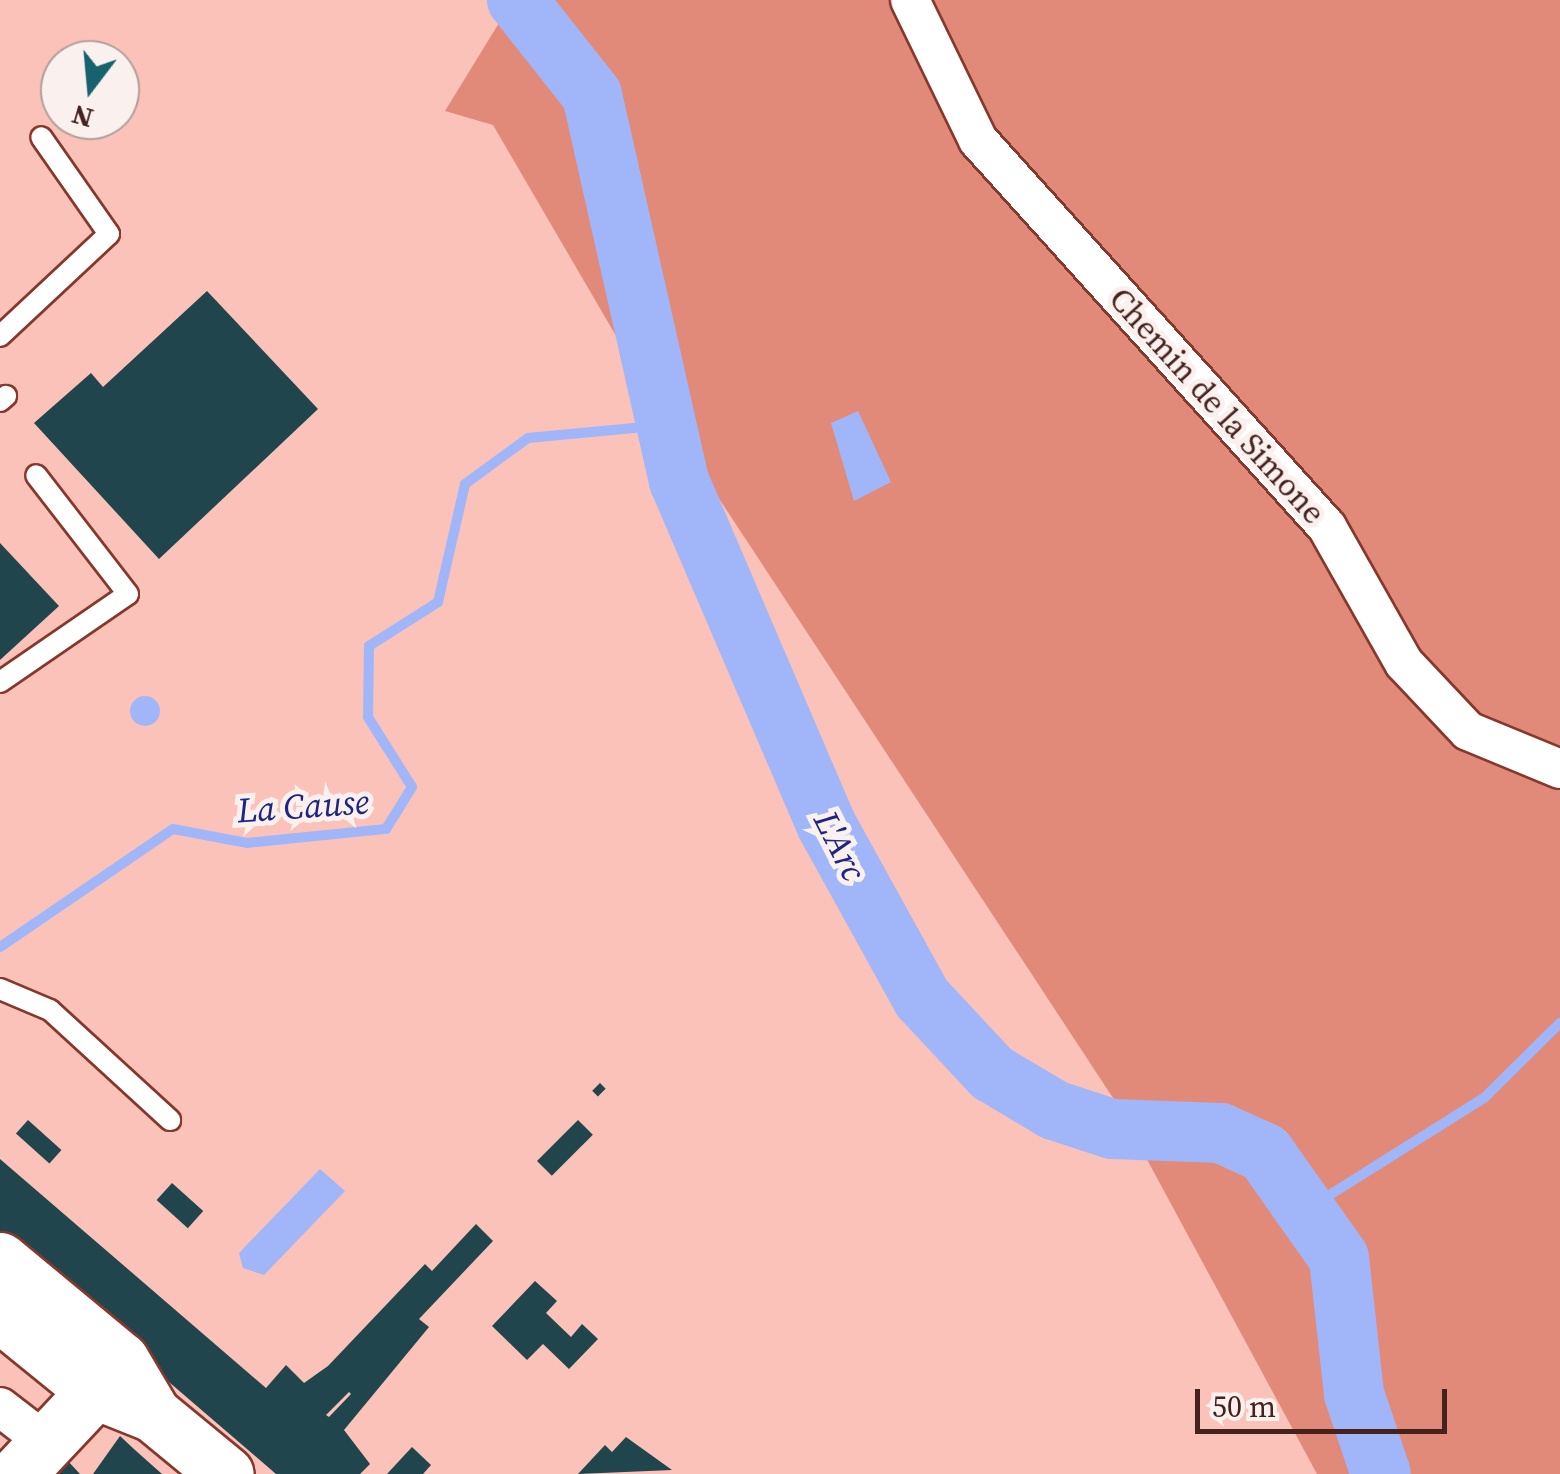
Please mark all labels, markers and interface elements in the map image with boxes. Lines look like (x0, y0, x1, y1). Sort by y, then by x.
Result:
north arrow (40, 40, 140, 140)
text: N (67, 96, 97, 138)
street label: Chemin de la Simone (1101, 280, 1333, 532)
water label: La Cause (236, 780, 370, 832)
water label: L'Arc (805, 804, 875, 888)
scale bar (1200, 1369, 1452, 1431)
text: 50 m (1212, 1386, 1276, 1427)

